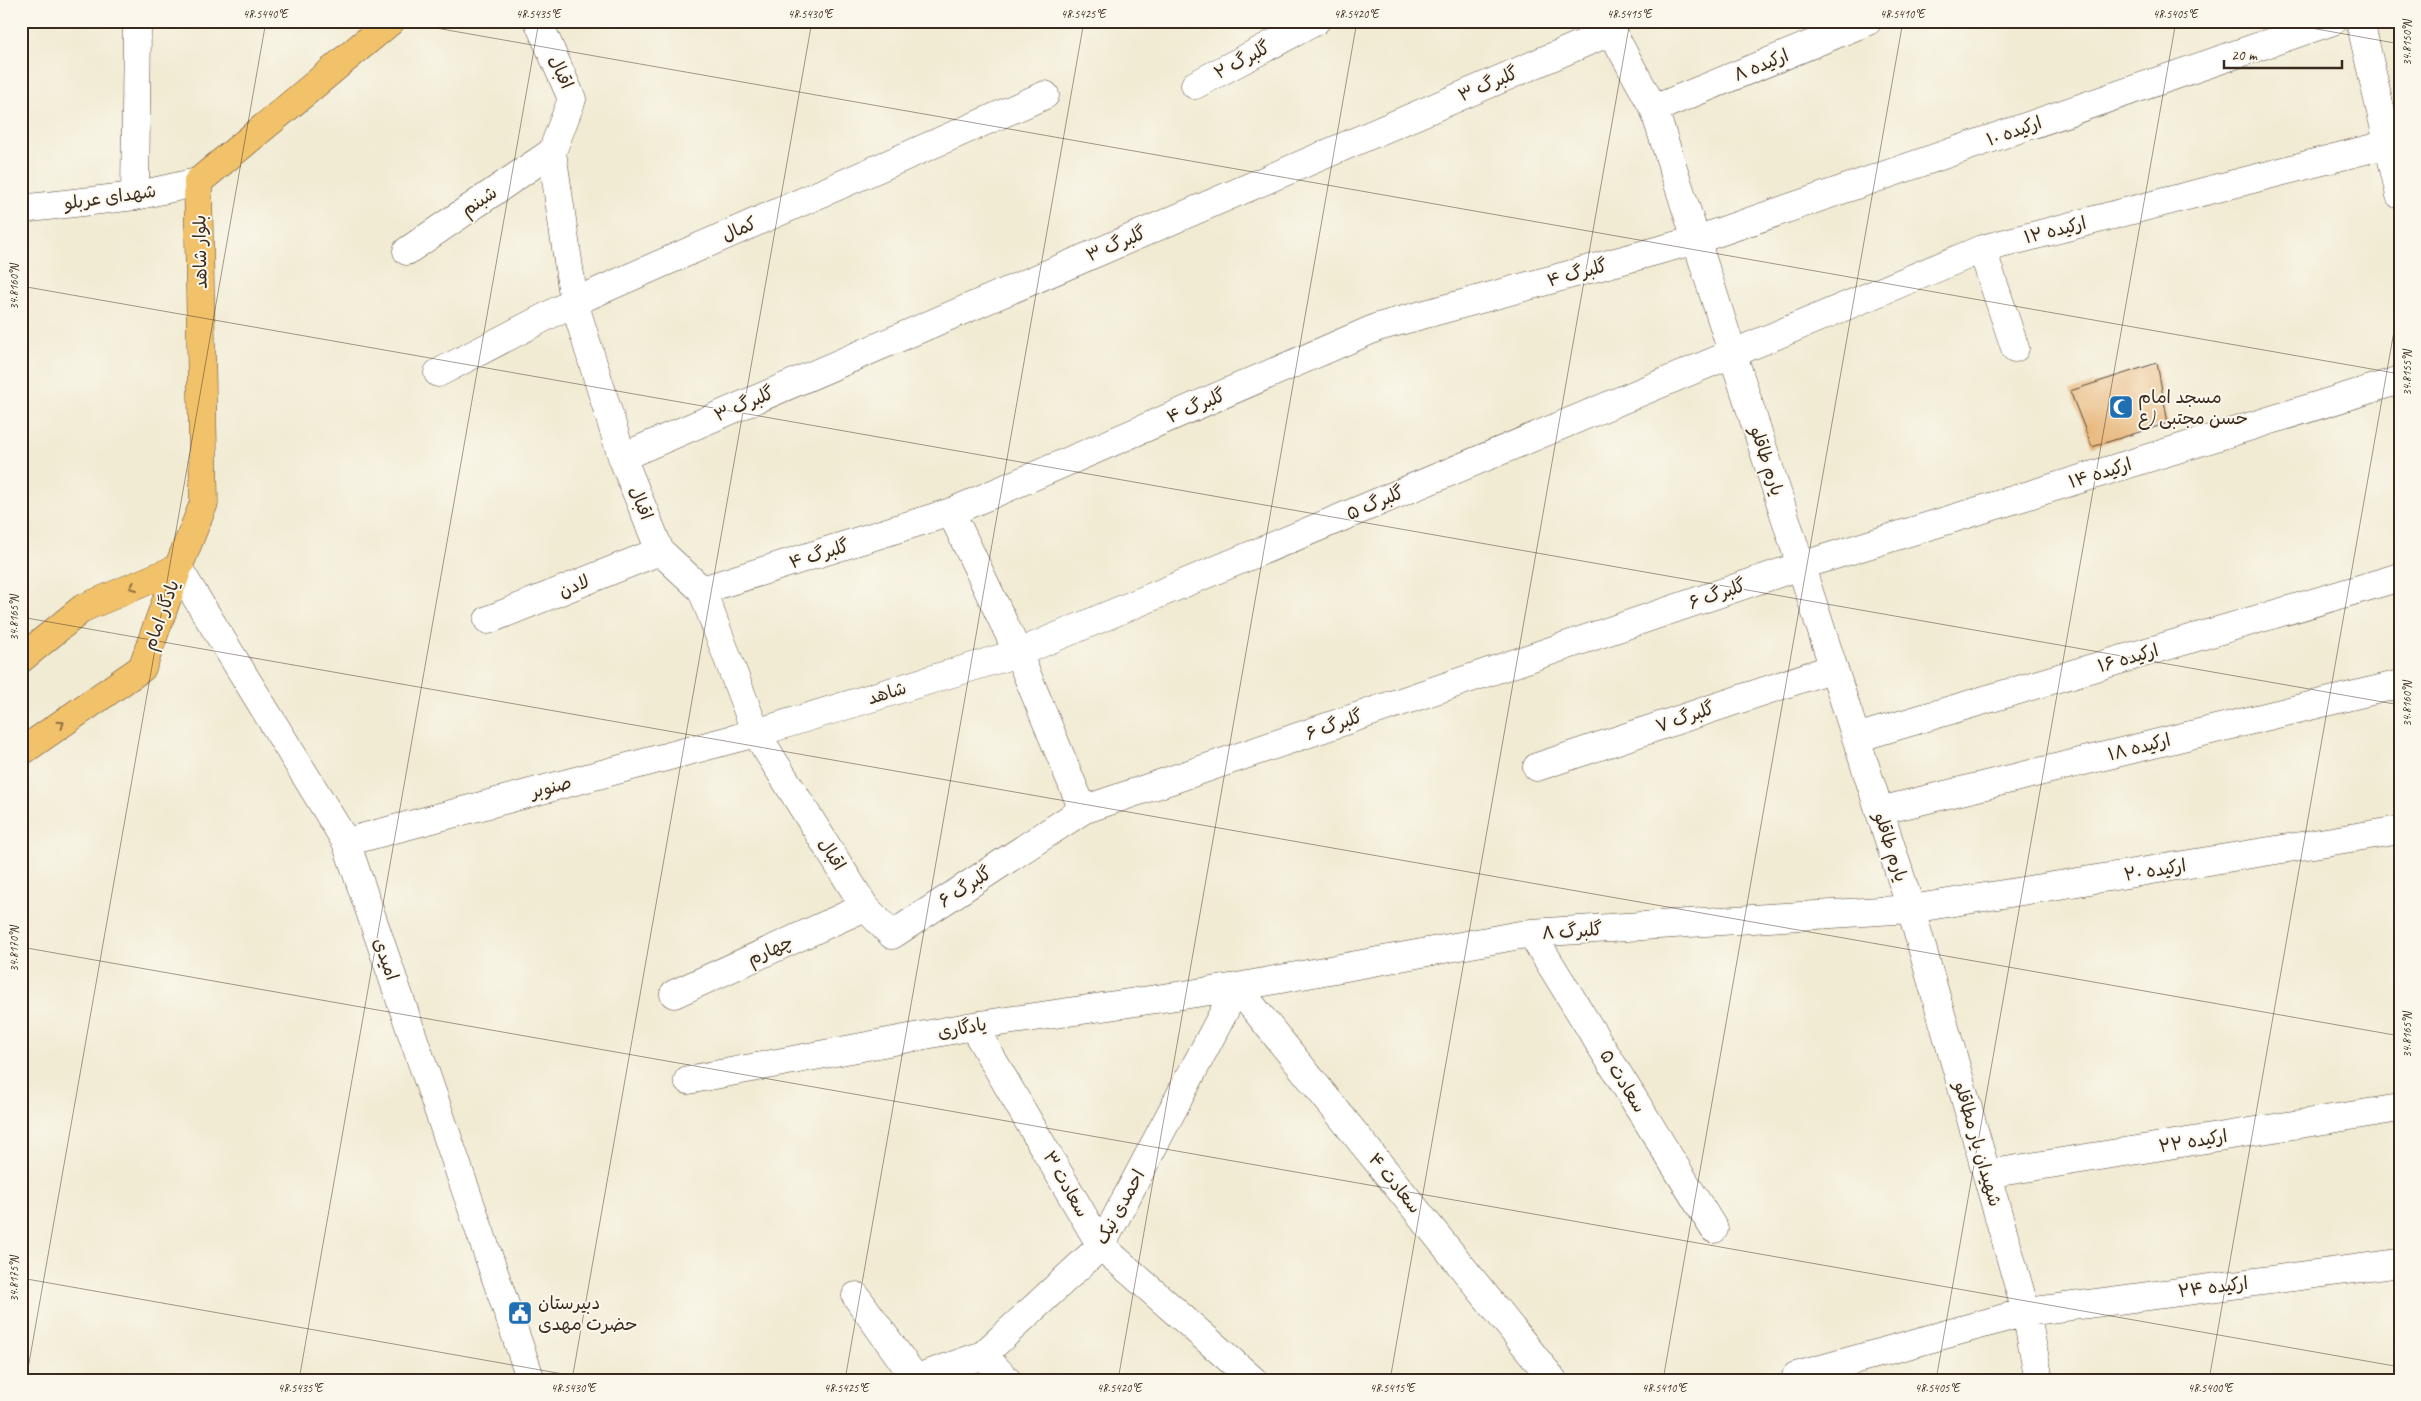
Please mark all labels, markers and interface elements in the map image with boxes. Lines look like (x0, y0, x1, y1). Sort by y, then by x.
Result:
text: 48.5440°E (243, 6, 289, 22)
text: 48.5435°E (516, 6, 562, 22)
text: 48.5430°E (788, 6, 834, 22)
text: 48.5425°E (1061, 6, 1107, 22)
text: 48.5420°E (1334, 6, 1380, 22)
text: 48.5415°E (1607, 6, 1653, 22)
text: 48.5410°E (1880, 6, 1926, 22)
text: 48.5405°E (2153, 6, 2199, 22)
text: 34.8150°N (2399, 19, 2415, 66)
street label: گلبرگ ۲ (1210, 36, 1274, 84)
scale bar (2224, 38, 2341, 70)
street label: ارکیده ۸ (1730, 44, 1792, 86)
text: 20 m (2231, 46, 2258, 65)
street label: اقبال (544, 52, 578, 92)
street label: گلبرگ ۳ (1455, 62, 1521, 106)
street label: ارکیده ۱۰ (1983, 111, 2045, 151)
street label: شهدای عربلو (62, 180, 157, 214)
street label: شبنم (457, 181, 503, 223)
street label: کمال (718, 212, 760, 246)
street label: ارکیده ۱۲ (2022, 212, 2088, 248)
street label: بلوار شاهد (188, 215, 212, 289)
street label: گلبرگ ۳ (1083, 222, 1149, 266)
street label: گلبرگ ۴ (1545, 254, 1610, 292)
text: 34.8160°N (6, 263, 22, 310)
text: 34.8155°N (2399, 349, 2415, 396)
street label: گلبرگ ۳ (711, 382, 777, 426)
street label: گلبرگ ۴ (1163, 384, 1229, 428)
place label: مسجد امام حسن مجتبی (ع (2138, 386, 2248, 430)
mosque icon: مسجد امام حسن مجتبی (ع (2108, 394, 2134, 420)
street label: یارم طاقلو (1742, 422, 1789, 500)
street label: ارکیده ۱۴ (2066, 453, 2134, 493)
street label: گلبرگ ۵ (1343, 481, 1407, 525)
street label: اقبال (624, 483, 658, 523)
street label: گلبرگ ۴ (786, 534, 852, 573)
street label: لادن (555, 570, 593, 602)
street label: گلبرگ ۶ (1686, 574, 1749, 614)
street label: یادگار امام (138, 577, 187, 654)
one-way arrow (129, 581, 138, 592)
text: 34.8165°N (6, 594, 22, 641)
street label: ارکیده ۱۶ (2095, 639, 2161, 677)
street label: شاهد (865, 677, 909, 709)
text: 34.8160°N (2399, 680, 2415, 727)
street label: گلبرگ ۷ (1653, 697, 1717, 737)
street label: گلبرگ ۶ (1303, 705, 1366, 745)
one-way arrow (55, 721, 65, 730)
street label: ارکیده ۱۸ (2105, 729, 2173, 765)
street label: صنوبر (526, 771, 574, 805)
street label: یارم طاقلو (1866, 808, 1913, 886)
street label: اقبال (814, 834, 850, 874)
street label: ارکیده ۲۰ (2122, 854, 2188, 886)
street label: گلبرگ ۶ (934, 862, 996, 912)
street label: گلبرگ ۸ (1541, 918, 1603, 944)
text: 34.8170°N (6, 925, 22, 972)
street label: چهارم (744, 930, 797, 972)
street label: امیدی (369, 935, 403, 983)
text: 34.8165°N (2399, 1011, 2415, 1058)
street label: یادگاری (936, 1013, 988, 1043)
street label: سعادت ۵ (1595, 1045, 1651, 1117)
street label: شهیدان یار مطاقلو (1948, 1078, 2006, 1209)
street label: ارکیده ۲۲ (2157, 1125, 2229, 1157)
street label: سعادت ۳ (1038, 1147, 1094, 1221)
street label: سعادت ۴ (1364, 1148, 1426, 1218)
street label: احمدی نیک (1090, 1166, 1150, 1248)
text: 34.8175°N (6, 1255, 22, 1302)
street label: ارکیده ۲۴ (2177, 1272, 2249, 1302)
place label: دبیرستان حضرت مهدی (538, 1292, 638, 1335)
public building icon: دبیرستان حضرت مهدی (507, 1300, 533, 1326)
text: 48.5435°E (278, 1380, 324, 1396)
text: 48.5430°E (551, 1380, 597, 1396)
text: 48.5425°E (824, 1380, 870, 1396)
text: 48.5420°E (1097, 1380, 1143, 1396)
text: 48.5415°E (1370, 1380, 1416, 1396)
text: 48.5410°E (1642, 1380, 1688, 1396)
text: 48.5405°E (1915, 1380, 1961, 1396)
text: 48.5400°E (2188, 1380, 2234, 1396)

